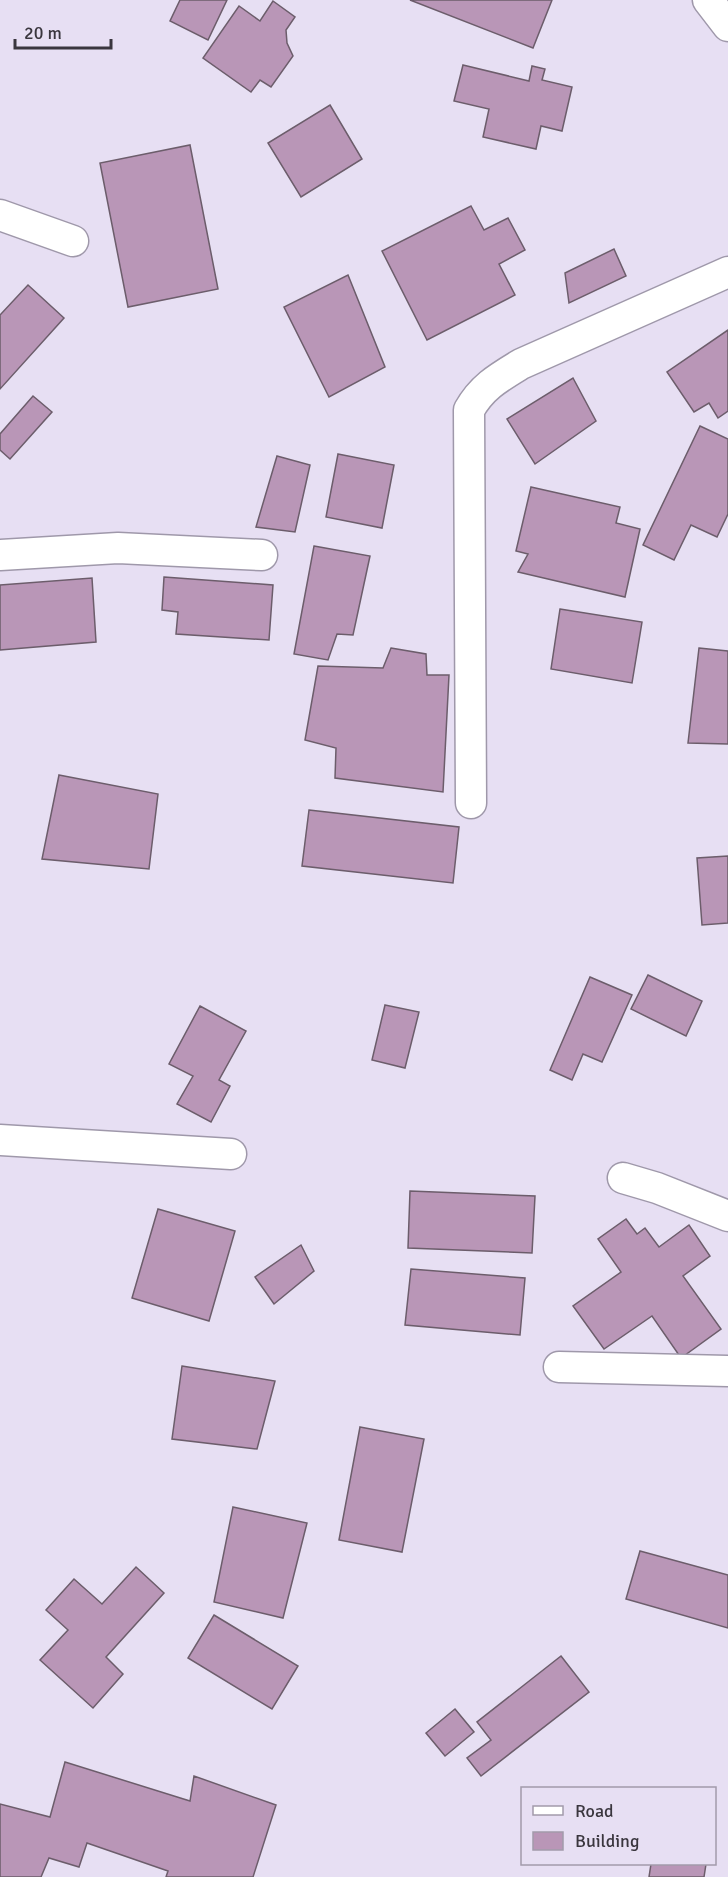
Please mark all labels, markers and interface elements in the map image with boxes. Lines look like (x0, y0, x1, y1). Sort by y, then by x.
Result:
scale bar (15, 12, 111, 50)
text: 20 m (24, 22, 62, 44)
legend (521, 1787, 716, 1865)
text: Road (575, 1800, 614, 1822)
text: Building (575, 1830, 639, 1852)

